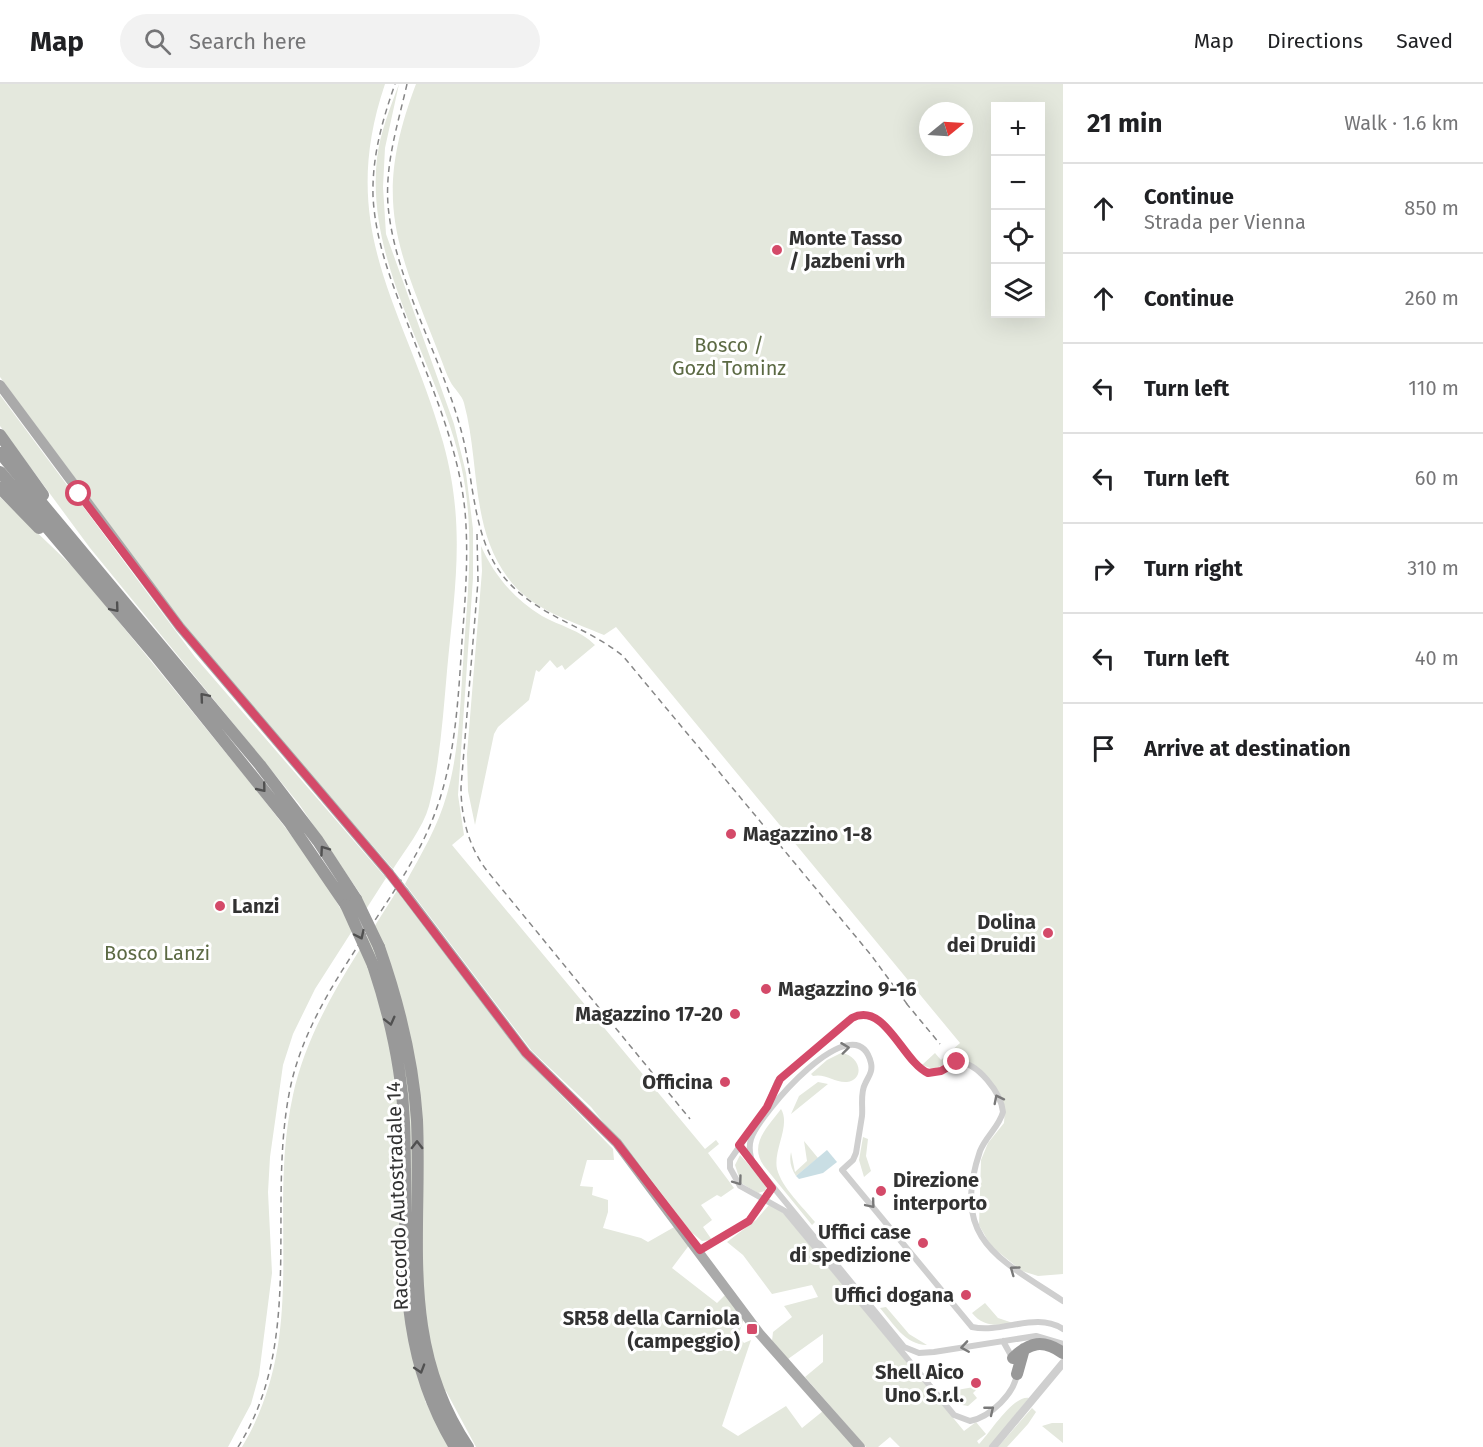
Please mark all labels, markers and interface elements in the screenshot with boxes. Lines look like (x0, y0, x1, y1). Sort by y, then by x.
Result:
search box (120, 14, 540, 68)
text: Map (30, 25, 84, 58)
icon: search (141, 25, 174, 58)
text: Search here (189, 28, 307, 55)
text: Map (1194, 28, 1234, 54)
text: Directions (1267, 28, 1363, 54)
text: Saved (1396, 28, 1453, 54)
north arrow (919, 102, 973, 156)
map controls (991, 102, 1045, 318)
button: + (991, 102, 1045, 156)
text: 21 min (1087, 108, 1162, 139)
text: Walk · 1.6 km (1344, 111, 1459, 135)
button: − (991, 156, 1045, 210)
text: Continue (1144, 183, 1234, 210)
icon: ahead (1087, 192, 1120, 225)
text: 850 m (1404, 196, 1459, 220)
button: locate (991, 210, 1045, 264)
text: Strada per Vienna (1144, 210, 1306, 234)
place label: Monte Tasso / Jazbeni vrh (789, 226, 905, 273)
marker: Monte Tasso / Jazbeni vrh (770, 243, 784, 257)
button: layers (991, 264, 1045, 318)
icon: ahead (1087, 282, 1120, 315)
text: Continue (1144, 285, 1234, 312)
text: 260 m (1405, 286, 1459, 310)
park label: Bosco / Gozd Tominz (672, 333, 786, 380)
icon: left (1087, 372, 1120, 405)
text: Turn left (1144, 375, 1229, 402)
text: 110 m (1408, 376, 1459, 400)
icon: left (1087, 462, 1120, 495)
text: Turn left (1144, 465, 1229, 492)
text: 60 m (1415, 466, 1459, 490)
route start (65, 480, 91, 506)
icon: right (1087, 552, 1120, 585)
text: Turn right (1144, 555, 1243, 582)
text: 310 m (1407, 556, 1459, 580)
one-way arrow (108, 601, 119, 612)
icon: left (1087, 642, 1120, 675)
text: Turn left (1144, 645, 1229, 672)
text: 40 m (1415, 646, 1459, 670)
one-way arrow (200, 693, 211, 704)
icon: arrive (1087, 732, 1120, 765)
text: Arrive at destination (1144, 735, 1351, 762)
one-way arrow (254, 781, 265, 792)
place label: Magazzino 1-8 (743, 822, 872, 846)
marker: Magazzino 1-8 (724, 827, 738, 841)
one-way arrow (320, 845, 331, 856)
place label: Lanzi (232, 894, 279, 918)
marker: Lanzi (213, 899, 227, 913)
place label: Dolina dei Druidi (947, 910, 1036, 957)
marker: Dolina dei Druidi (1041, 926, 1055, 940)
one-way arrow (353, 928, 365, 939)
park label: Bosco Lanzi (104, 941, 210, 965)
place label: Magazzino 9-16 (778, 977, 916, 1001)
marker: Magazzino 9-16 (759, 982, 773, 996)
place label: Magazzino 17-20 (575, 1002, 723, 1026)
marker: Magazzino 17-20 (728, 1007, 742, 1021)
one-way arrow (383, 1016, 396, 1026)
one-way arrow (840, 1042, 850, 1054)
route end (943, 1048, 969, 1074)
place label: Officina (642, 1070, 713, 1094)
marker: Officina (718, 1075, 732, 1089)
street label: Raccordo Autostradale 14 (381, 1081, 413, 1311)
one-way arrow (994, 1095, 1005, 1105)
one-way arrow (411, 1140, 423, 1149)
place label: Direzione interporto (893, 1168, 988, 1215)
one-way arrow (731, 1174, 742, 1185)
marker: Direzione interporto (874, 1184, 888, 1198)
one-way arrow (863, 1197, 874, 1208)
place label: Uffici case di spedizione (789, 1220, 911, 1267)
marker: Uffici case di spedizione (916, 1236, 930, 1250)
one-way arrow (1009, 1266, 1020, 1277)
place label: Uffici dogana (834, 1283, 954, 1307)
marker: Uffici dogana (959, 1288, 973, 1302)
place label: SR58 della Carniola (campeggio) (563, 1306, 740, 1353)
marker: SR58 della Carniola (campeggio) (745, 1322, 759, 1336)
one-way arrow (960, 1341, 969, 1353)
place label: Shell Aico Uno S.r.l. (875, 1360, 964, 1407)
one-way arrow (413, 1363, 425, 1374)
marker: Shell Aico Uno S.r.l. (969, 1376, 983, 1390)
one-way arrow (983, 1406, 994, 1417)

